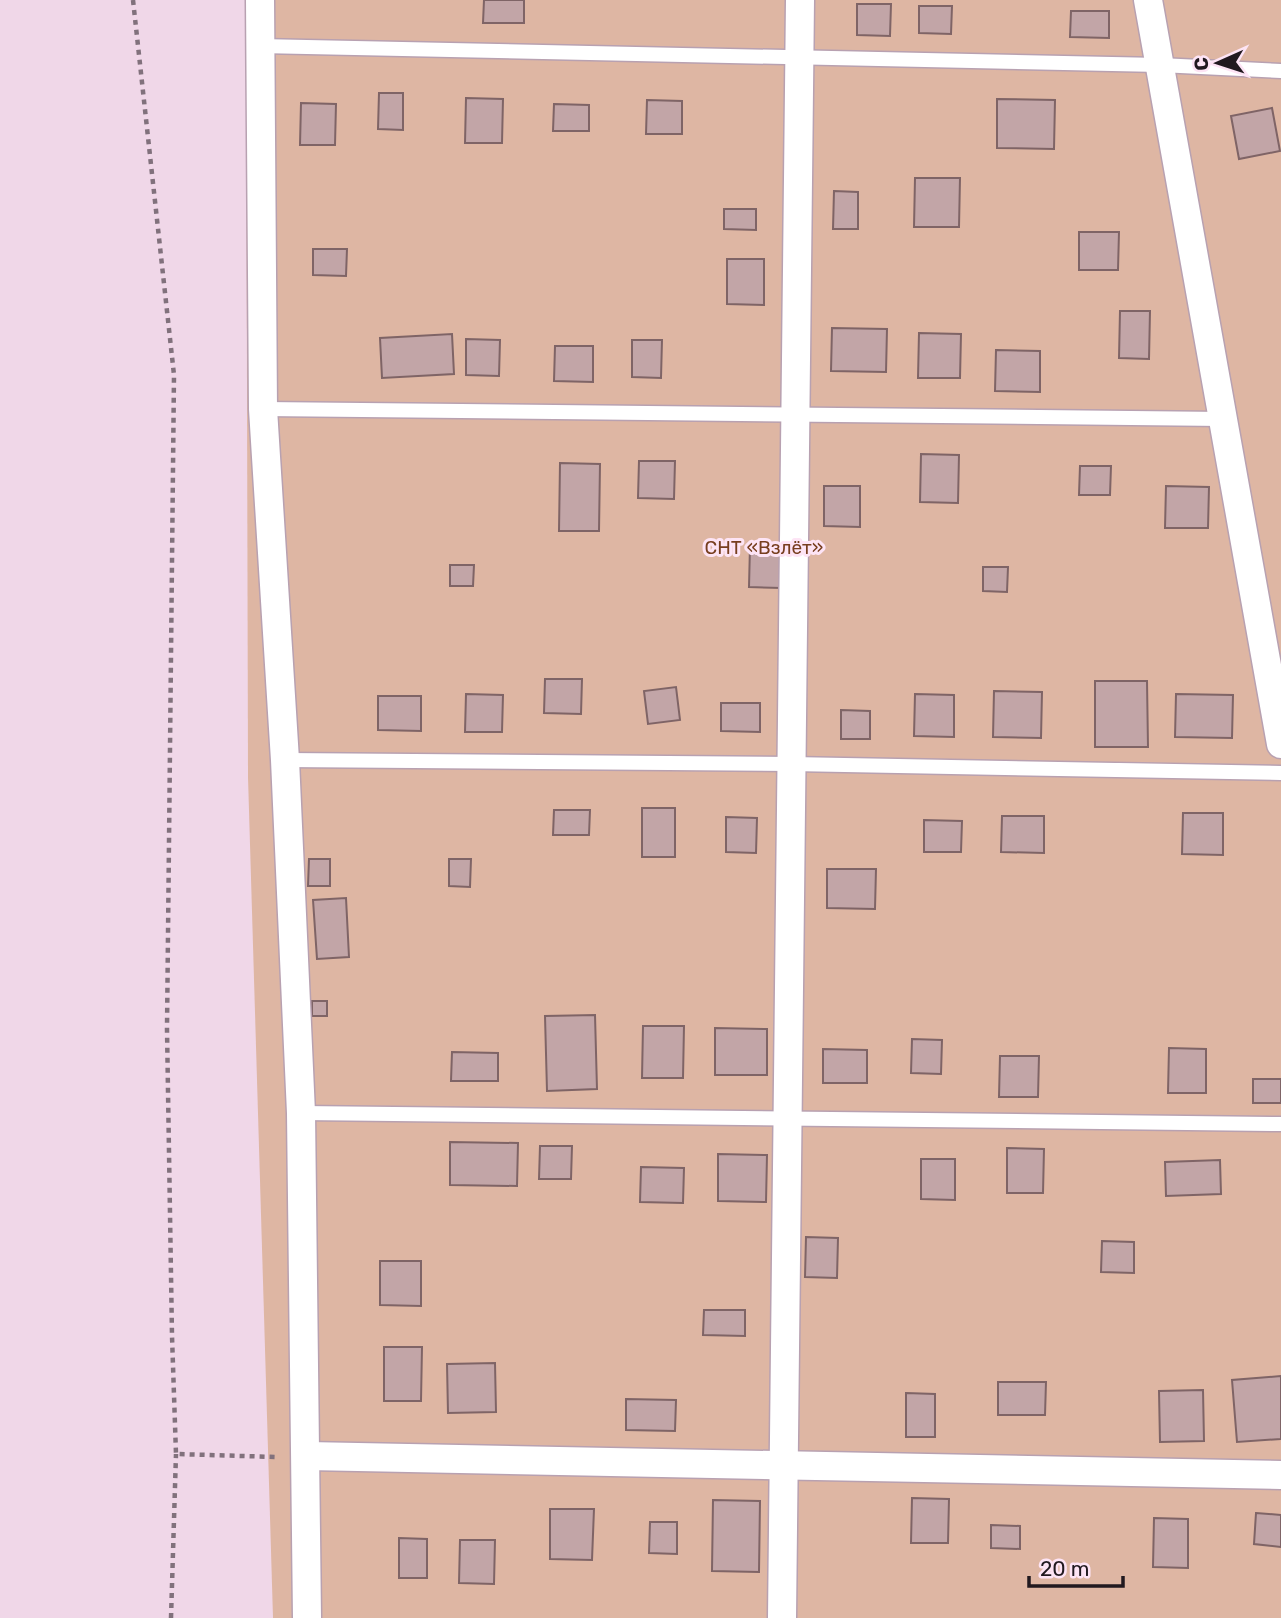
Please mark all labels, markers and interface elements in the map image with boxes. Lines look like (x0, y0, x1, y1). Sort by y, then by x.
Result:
north arrow (1183, 28, 1253, 98)
text: С (1190, 57, 1213, 71)
park label: СНТ «Взлёт» (705, 536, 823, 559)
scale bar (1029, 1544, 1124, 1588)
text: 20 m (1040, 1556, 1089, 1581)

